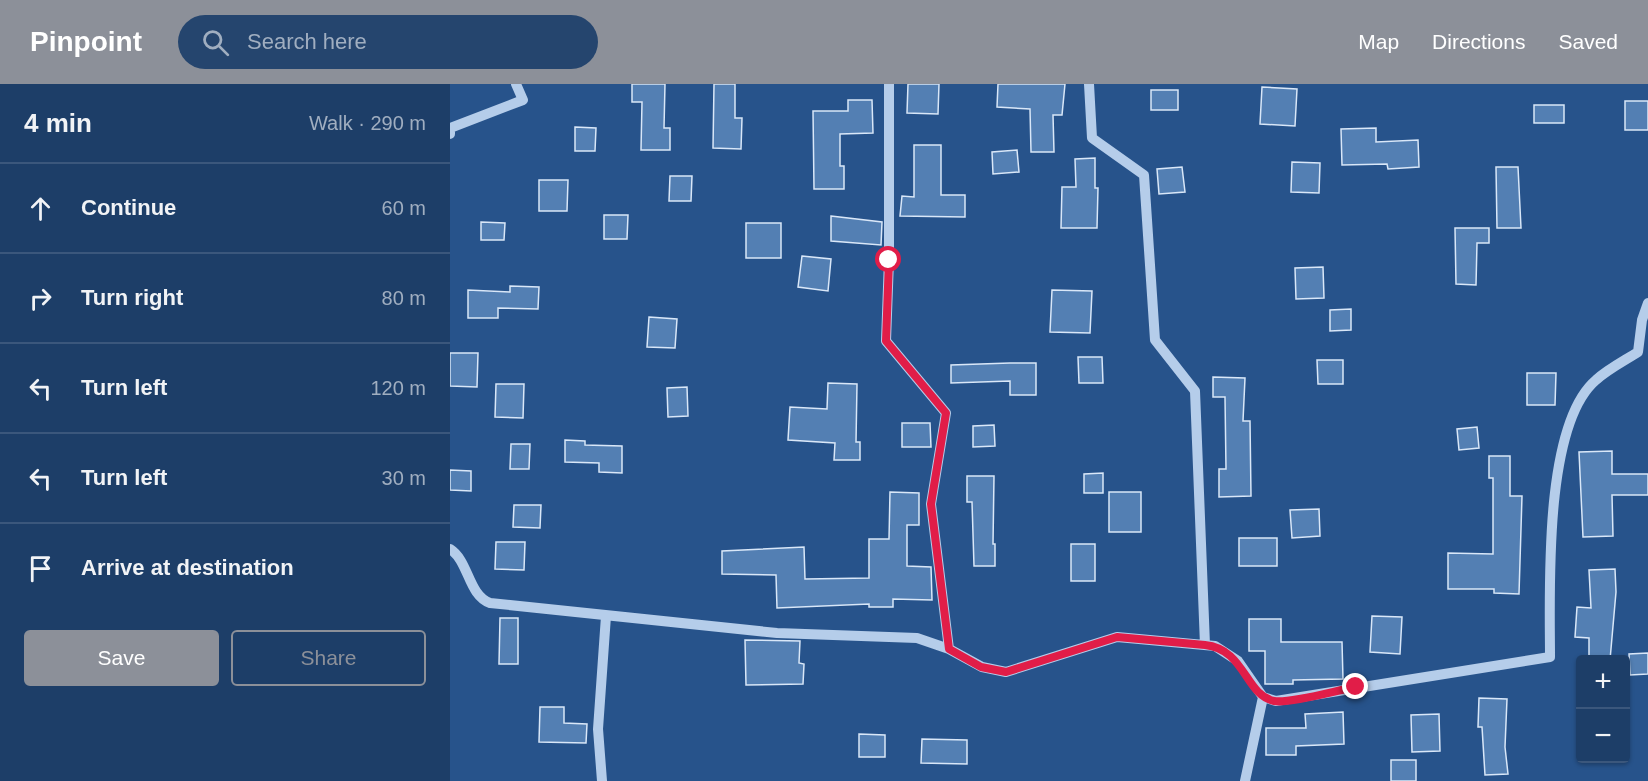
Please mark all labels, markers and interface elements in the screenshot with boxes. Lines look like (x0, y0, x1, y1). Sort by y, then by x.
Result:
search box (178, 15, 598, 69)
text: Pinpoint (30, 26, 142, 57)
icon: search (199, 26, 232, 59)
text: Search here (247, 29, 367, 54)
text: Map (1358, 30, 1399, 53)
text: Directions (1432, 30, 1525, 53)
text: Saved (1558, 30, 1618, 53)
text: 4 min (24, 108, 92, 138)
text: Walk · 290 m (309, 112, 426, 134)
icon: ahead (24, 192, 57, 225)
text: Continue (81, 195, 176, 220)
text: 60 m (382, 197, 426, 219)
route start (875, 246, 901, 272)
icon: right (24, 282, 57, 315)
text: Turn right (81, 285, 183, 310)
text: 80 m (382, 287, 426, 309)
icon: left (24, 372, 57, 405)
text: Turn left (81, 375, 167, 400)
text: 120 m (370, 377, 426, 399)
icon: left (24, 462, 57, 495)
text: Turn left (81, 465, 167, 490)
text: 30 m (382, 467, 426, 489)
icon: arrive (24, 552, 57, 585)
text: Arrive at destination (81, 555, 294, 580)
button: Save (24, 630, 219, 686)
button: Share (231, 630, 426, 686)
map controls (1576, 655, 1630, 763)
button: + (1576, 655, 1630, 709)
route end (1342, 673, 1368, 699)
button: − (1576, 709, 1630, 763)

